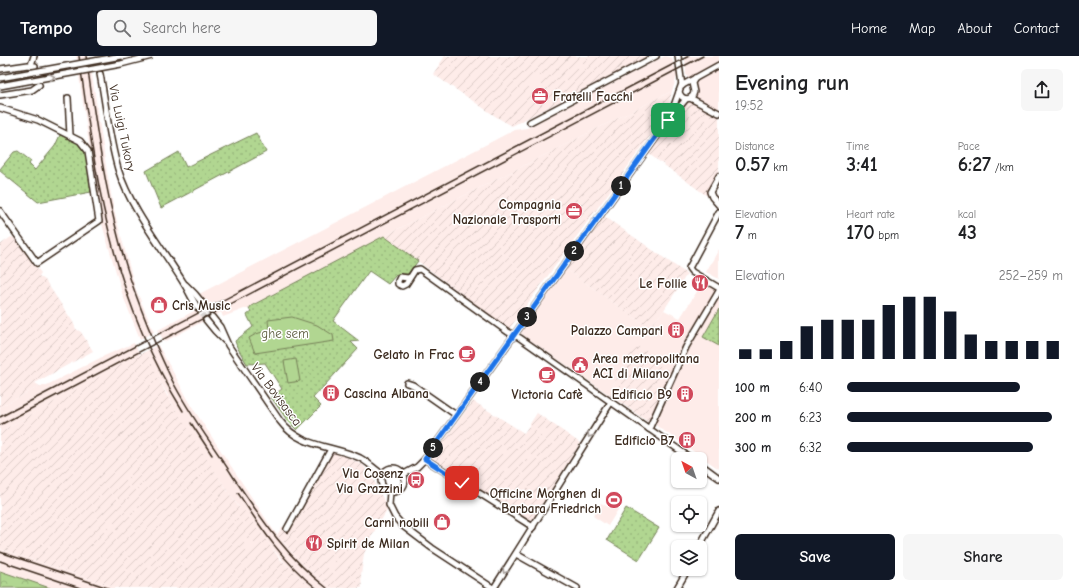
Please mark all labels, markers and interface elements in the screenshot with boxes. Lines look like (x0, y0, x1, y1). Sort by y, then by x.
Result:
search box (97, 10, 377, 46)
text: Tempo (20, 17, 73, 39)
icon: search (111, 17, 133, 39)
text: Search here (143, 19, 221, 37)
text: Home (851, 20, 887, 37)
text: Map (909, 20, 935, 37)
text: About (957, 20, 992, 37)
text: Contact (1014, 20, 1059, 37)
button: share (1021, 69, 1063, 111)
text: Evening run (735, 70, 849, 96)
one-way arrow (49, 73, 55, 81)
street label: Via Luigi Tukory (106, 83, 139, 173)
office icon: Fratelli Facchi (530, 86, 550, 106)
place label: Fratelli Facchi (553, 89, 633, 104)
text: 19:52 (735, 98, 763, 113)
pin (651, 103, 685, 137)
icon: arrive (657, 109, 679, 131)
text: Distance (735, 140, 774, 153)
text: Time (846, 140, 869, 153)
text: Pace (958, 140, 980, 153)
text: 0.57 (735, 153, 770, 176)
text: 3:41 (846, 153, 878, 176)
text: 6:27 (958, 153, 991, 176)
text: km (770, 161, 788, 174)
text: /km (991, 161, 1014, 174)
pin: 1 (611, 176, 631, 196)
text: 1 (619, 179, 623, 192)
place label: Compagnia Nazionale Trasporti (453, 197, 561, 227)
office icon: Compagnia Nazionale Trasporti (564, 201, 584, 221)
text: Elevation (735, 208, 777, 221)
text: Heart rate (846, 208, 895, 221)
text: kcal (958, 208, 976, 221)
text: 7 (735, 221, 744, 244)
text: 170 (846, 221, 875, 244)
text: 43 (958, 221, 977, 244)
text: m (744, 229, 757, 242)
text: bpm (875, 229, 899, 242)
pin: 2 (564, 241, 584, 261)
text: 2 (571, 244, 577, 257)
text: Elevation (735, 268, 785, 283)
text: 252–259 m (999, 268, 1063, 283)
restaurant icon: Le Follie (690, 273, 710, 293)
place label: Le Follie (639, 276, 688, 291)
shop icon: Cris Music (149, 295, 169, 315)
place label: Cris Music (172, 298, 230, 313)
pin: 3 (517, 307, 537, 327)
text: 3 (524, 310, 530, 323)
building icon: Palazzo Campari (666, 320, 686, 340)
place label: Palazzo Campari (571, 323, 663, 338)
park label: ghe sem (261, 326, 309, 341)
cafe icon: Gelato in Frac (457, 344, 477, 364)
place label: Gelato in Frac (374, 347, 454, 362)
place label: Area metropolitana ACI di Milano (593, 351, 699, 381)
public building icon: Area metropolitana ACI di Milano (570, 355, 590, 375)
street label: Via Bovisasca (248, 360, 305, 429)
cafe icon: Victoria Cafè (537, 365, 557, 385)
pin: 4 (470, 372, 490, 392)
text: 4 (477, 375, 483, 388)
text: 100 m (735, 380, 770, 395)
text: 6:40 (799, 380, 823, 395)
building icon: Cascina Albana (321, 383, 341, 403)
building icon: Edificio B9 (675, 384, 695, 404)
place label: Cascina Albana (344, 386, 429, 401)
place label: Victoria Cafè (511, 387, 583, 402)
place label: Edificio B9 (612, 387, 672, 402)
text: 200 m (735, 410, 771, 425)
text: 6:23 (799, 410, 822, 425)
building icon: Edificio B7 (677, 430, 697, 450)
one-way arrow (588, 431, 595, 438)
place label: Edificio B7 (615, 433, 674, 448)
pin: 5 (423, 438, 443, 458)
text: 300 m (735, 440, 771, 455)
text: 6:32 (799, 440, 822, 455)
text: 5 (430, 441, 436, 454)
north arrow (671, 452, 707, 488)
map controls (671, 452, 707, 576)
place label: Via Cosenz Via Grazzini (336, 466, 403, 496)
pin (445, 466, 479, 500)
bus stop icon: Via Cosenz Via Grazzini (406, 470, 426, 490)
icon: check (451, 472, 473, 494)
place label: Officine Morghen di Barbara Friedrich (490, 486, 601, 516)
sports icon: Officine Morghen di Barbara Friedrich (604, 490, 624, 510)
button: locate (671, 496, 707, 532)
shop icon: Carni nobili (432, 512, 452, 532)
place label: Carni nobili (365, 515, 429, 530)
restaurant icon: Spirit de Milan (304, 533, 324, 553)
button: Save (735, 534, 895, 580)
button: Share (903, 534, 1063, 580)
place label: Spirit de Milan (327, 536, 410, 551)
button: layers (671, 540, 707, 576)
one-way arrow (502, 567, 510, 574)

